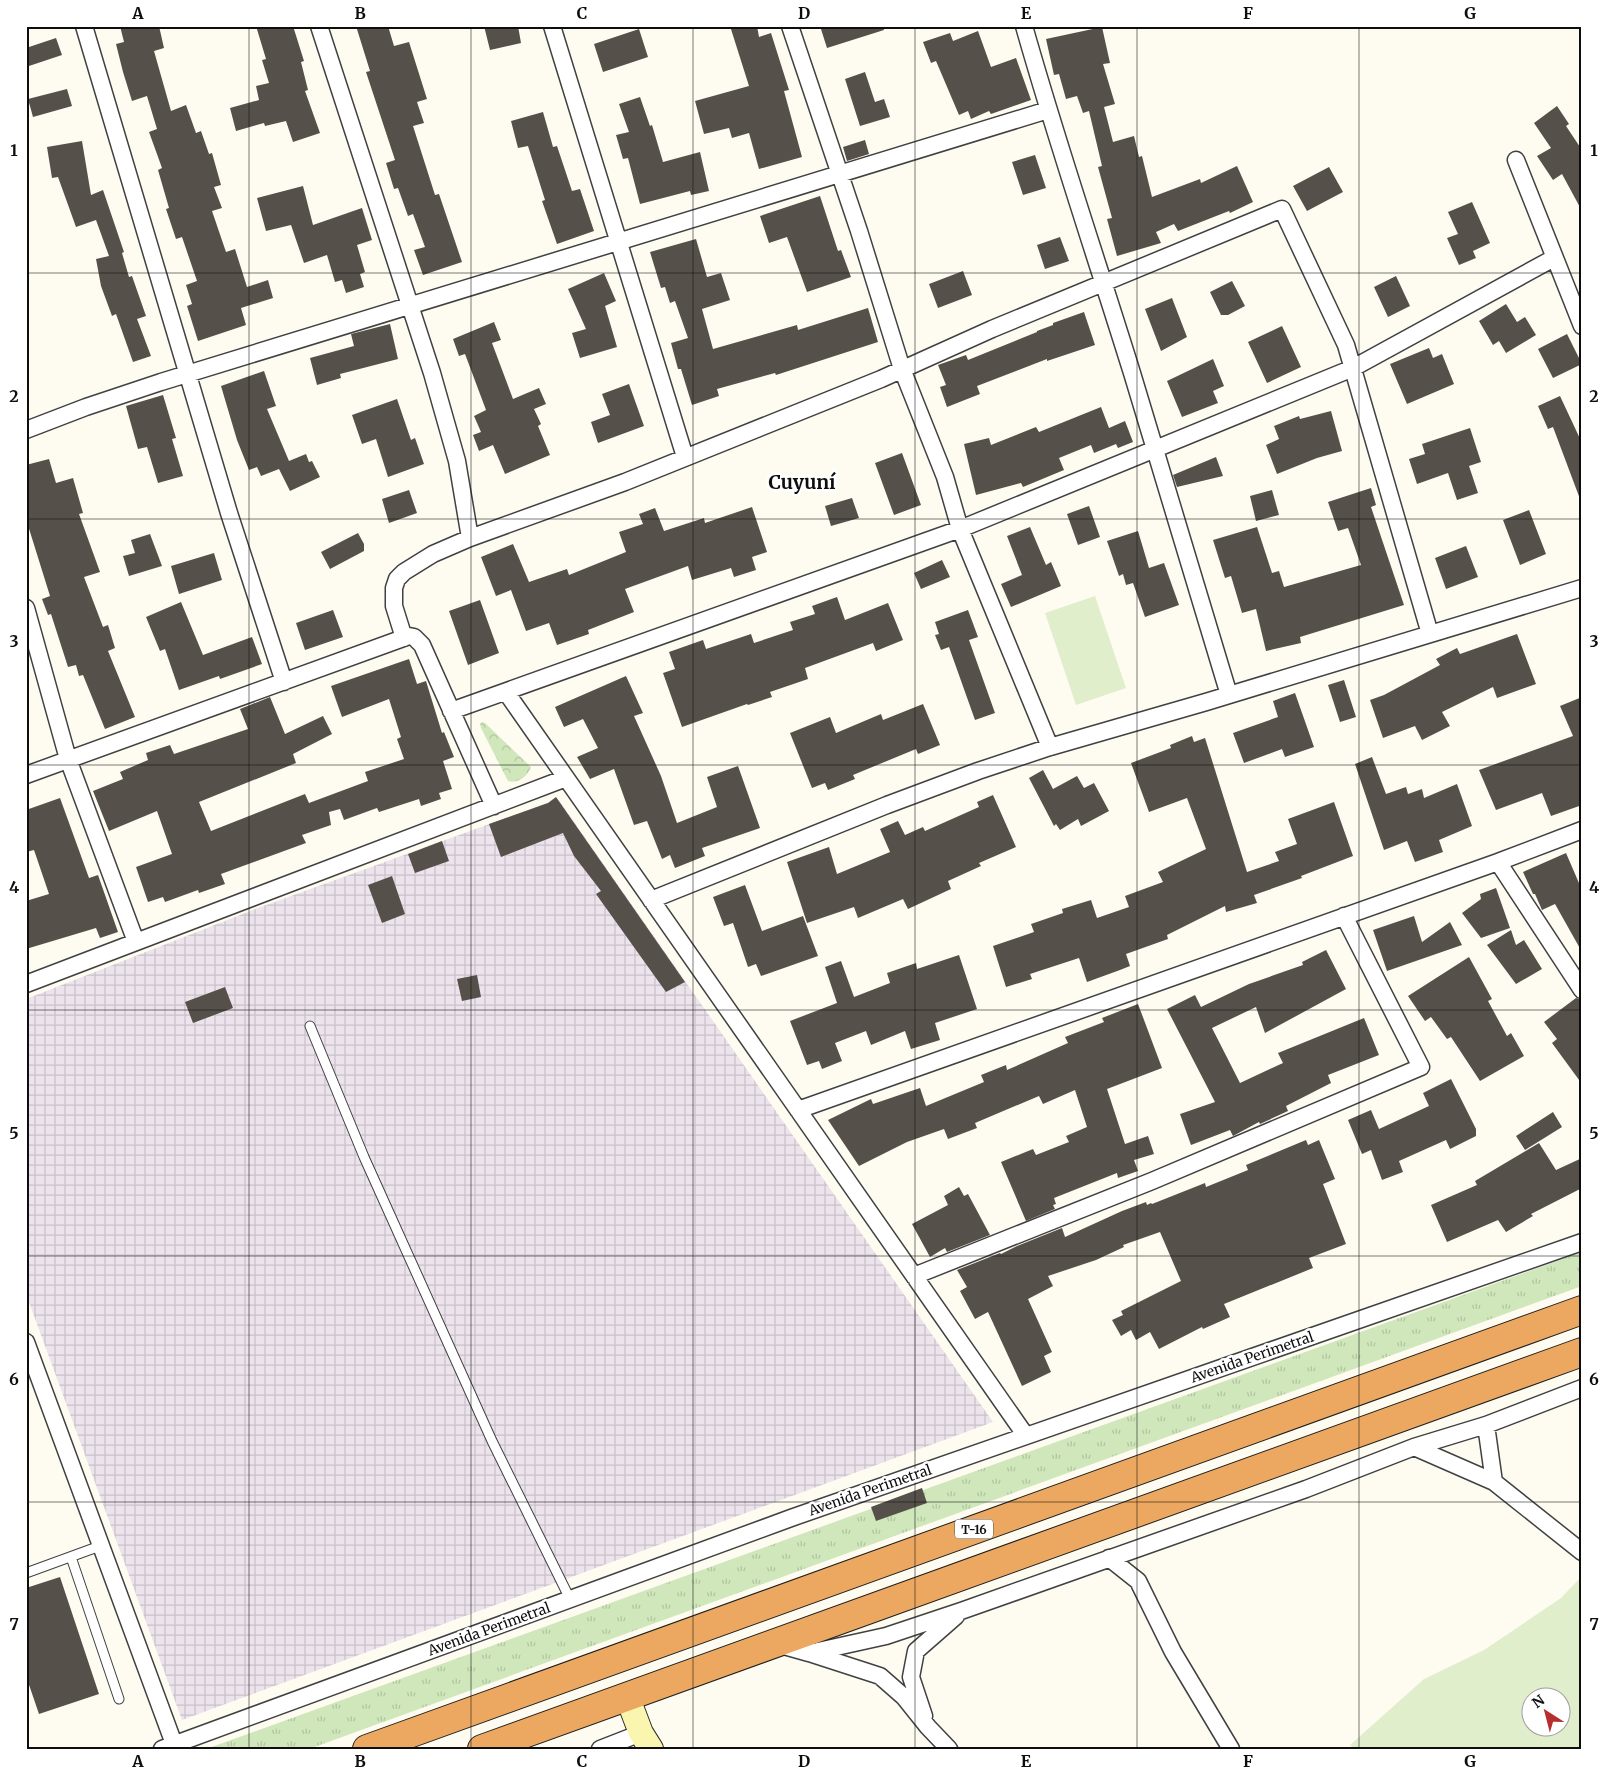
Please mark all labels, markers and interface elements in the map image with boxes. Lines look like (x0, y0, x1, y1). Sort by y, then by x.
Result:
text: A (131, 3, 144, 23)
text: B (354, 3, 366, 23)
text: C (577, 3, 587, 23)
text: D (798, 3, 810, 23)
text: E (1021, 3, 1032, 23)
text: F (1243, 3, 1253, 23)
text: G (1464, 3, 1476, 23)
text: 1 (10, 140, 18, 160)
text: 1 (1590, 140, 1598, 160)
text: 2 (9, 386, 19, 406)
text: 2 (1589, 386, 1599, 406)
district label: Cuyuní (768, 470, 836, 494)
text: 3 (9, 631, 19, 651)
text: 3 (1589, 631, 1599, 651)
text: 4 (9, 877, 19, 897)
text: 4 (1589, 877, 1599, 897)
text: 5 (9, 1123, 19, 1143)
text: 5 (1589, 1123, 1599, 1143)
street label: Avenida Perimetral (1187, 1327, 1317, 1387)
text: 6 (9, 1369, 19, 1389)
text: 6 (1589, 1369, 1599, 1389)
street label: Avenida Perimetral (805, 1460, 935, 1520)
road number: T-16 (955, 1520, 993, 1538)
street label: Avenida Perimetral (424, 1598, 553, 1660)
text: 7 (9, 1614, 19, 1634)
text: 7 (1589, 1614, 1599, 1634)
north arrow (1520, 1688, 1570, 1738)
text: N (1529, 1691, 1548, 1712)
text: A (131, 1751, 144, 1771)
text: B (354, 1751, 366, 1771)
text: C (577, 1751, 587, 1771)
text: D (798, 1751, 810, 1771)
text: E (1021, 1751, 1032, 1771)
text: F (1243, 1751, 1253, 1771)
text: G (1464, 1751, 1476, 1771)

